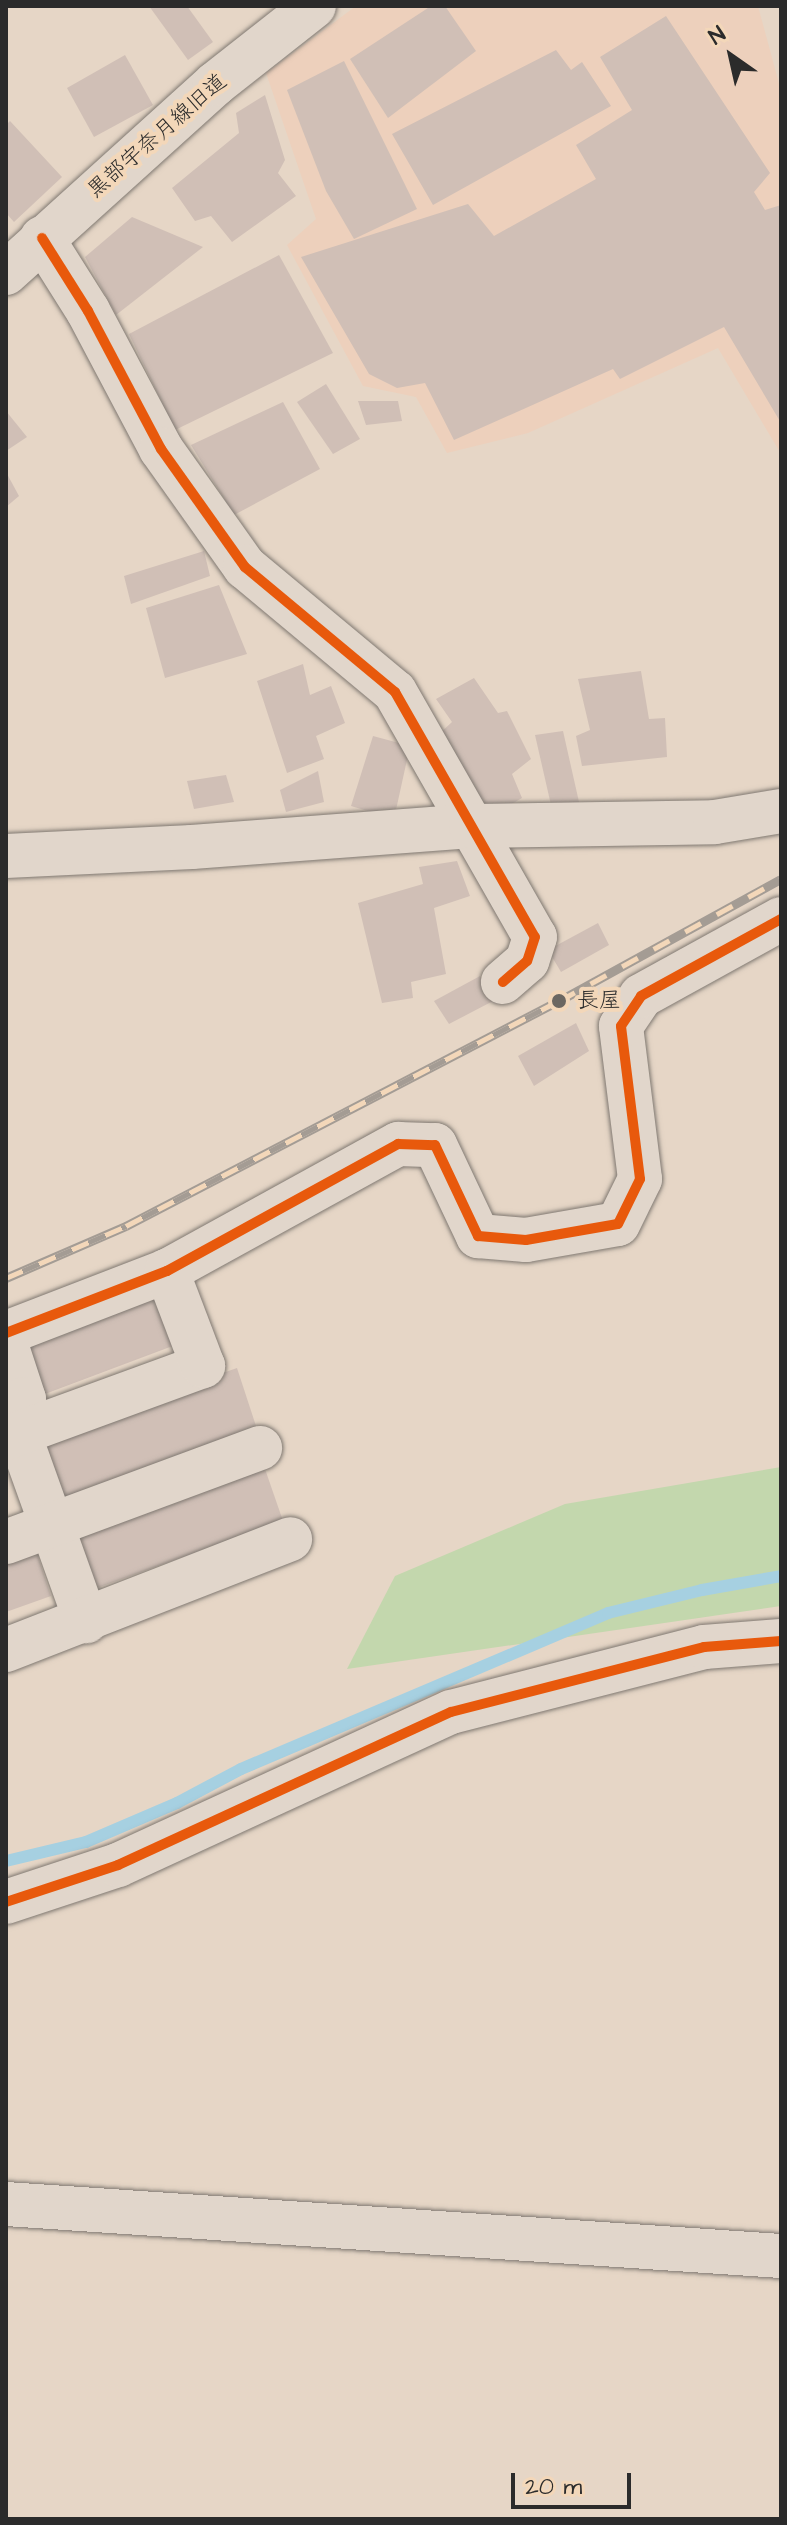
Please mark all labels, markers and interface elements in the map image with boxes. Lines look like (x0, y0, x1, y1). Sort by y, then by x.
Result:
north arrow (691, 16, 771, 96)
text: N (703, 19, 732, 52)
street label: 黒部宇奈月線旧道 (82, 68, 232, 204)
place label: 長屋 (577, 988, 621, 1014)
marker: 長屋 (548, 990, 570, 1012)
scale bar (515, 2457, 635, 2507)
text: 20 m (525, 2470, 582, 2504)

